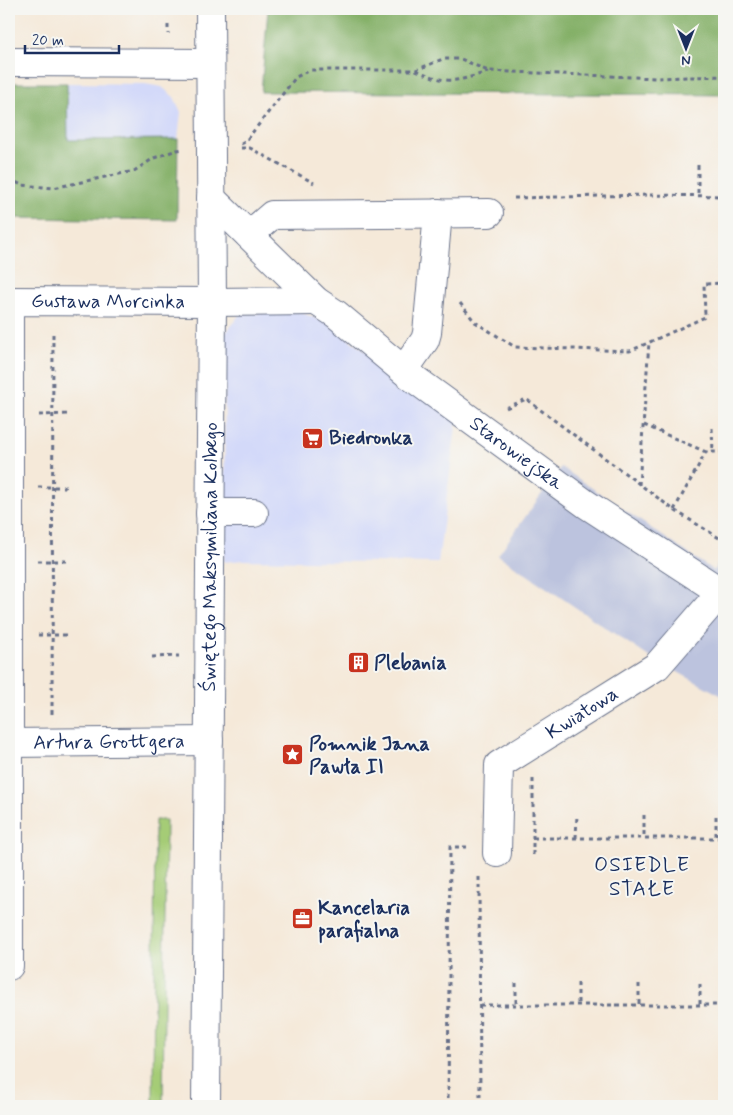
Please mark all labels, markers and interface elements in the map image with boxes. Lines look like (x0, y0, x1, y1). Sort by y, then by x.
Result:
scale bar (25, 22, 119, 54)
north arrow (660, 22, 710, 72)
text: 20 m (32, 31, 64, 51)
text: N (681, 51, 691, 69)
street label: Gustawa Morcinka (31, 288, 185, 315)
street label: Starowiejska (464, 410, 570, 497)
street label: Świętego Maksymiliana Kolbego (196, 422, 225, 692)
place label: Biedronka (329, 425, 413, 452)
supermarket icon: Biedronka (301, 426, 325, 450)
place label: Plebania (374, 650, 447, 677)
building icon: Plebania (346, 651, 370, 675)
street label: Kwiatowa (541, 680, 624, 746)
street label: Artura Grottgera (33, 728, 185, 756)
place label: Pomnik Jana Pawła II (309, 731, 430, 781)
place icon: Pomnik Jana Pawła II (281, 743, 305, 767)
district label: OSIEDLE STAŁE (594, 851, 690, 903)
place label: Kancelaria parafialna (318, 895, 410, 945)
office icon: Kancelaria parafialna (290, 907, 314, 931)

